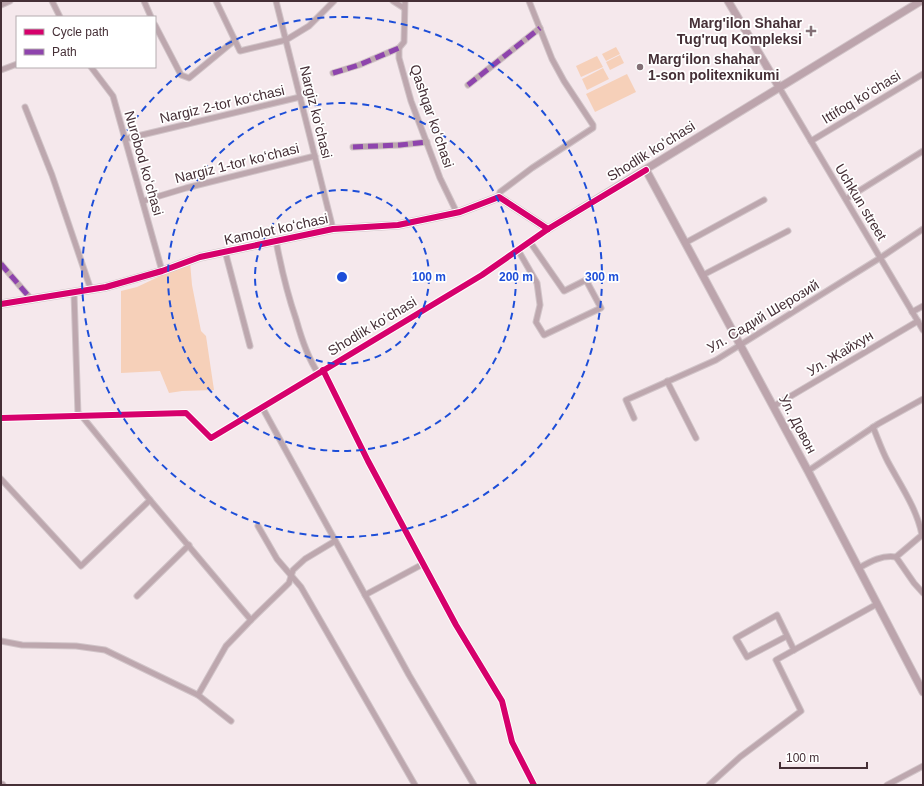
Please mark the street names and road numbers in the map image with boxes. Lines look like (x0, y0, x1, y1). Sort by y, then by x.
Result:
street label: Qashqar koʻchasi (407, 62, 457, 170)
street label: Nargiz koʻchasi (297, 64, 335, 160)
street label: Ittifoq koʻchasi (819, 67, 903, 127)
street label: Nargiz 2-tor ko‘chasi (158, 82, 286, 126)
street label: Nurobod koʻchasi (121, 109, 167, 217)
street label: Shodlik koʻchasi (604, 118, 698, 184)
street label: Nargiz 1-tor ko‘chasi (173, 140, 301, 186)
street label: Uchkun street (832, 161, 890, 243)
street label: Kamolot koʻchasi (223, 210, 329, 248)
street label: Ул. Садий Шерозий (704, 276, 822, 356)
street label: Shodlik koʻchasi (325, 293, 419, 359)
street label: Ул. Жайхун (804, 327, 876, 379)
street label: Ул. Довон (776, 392, 820, 456)

